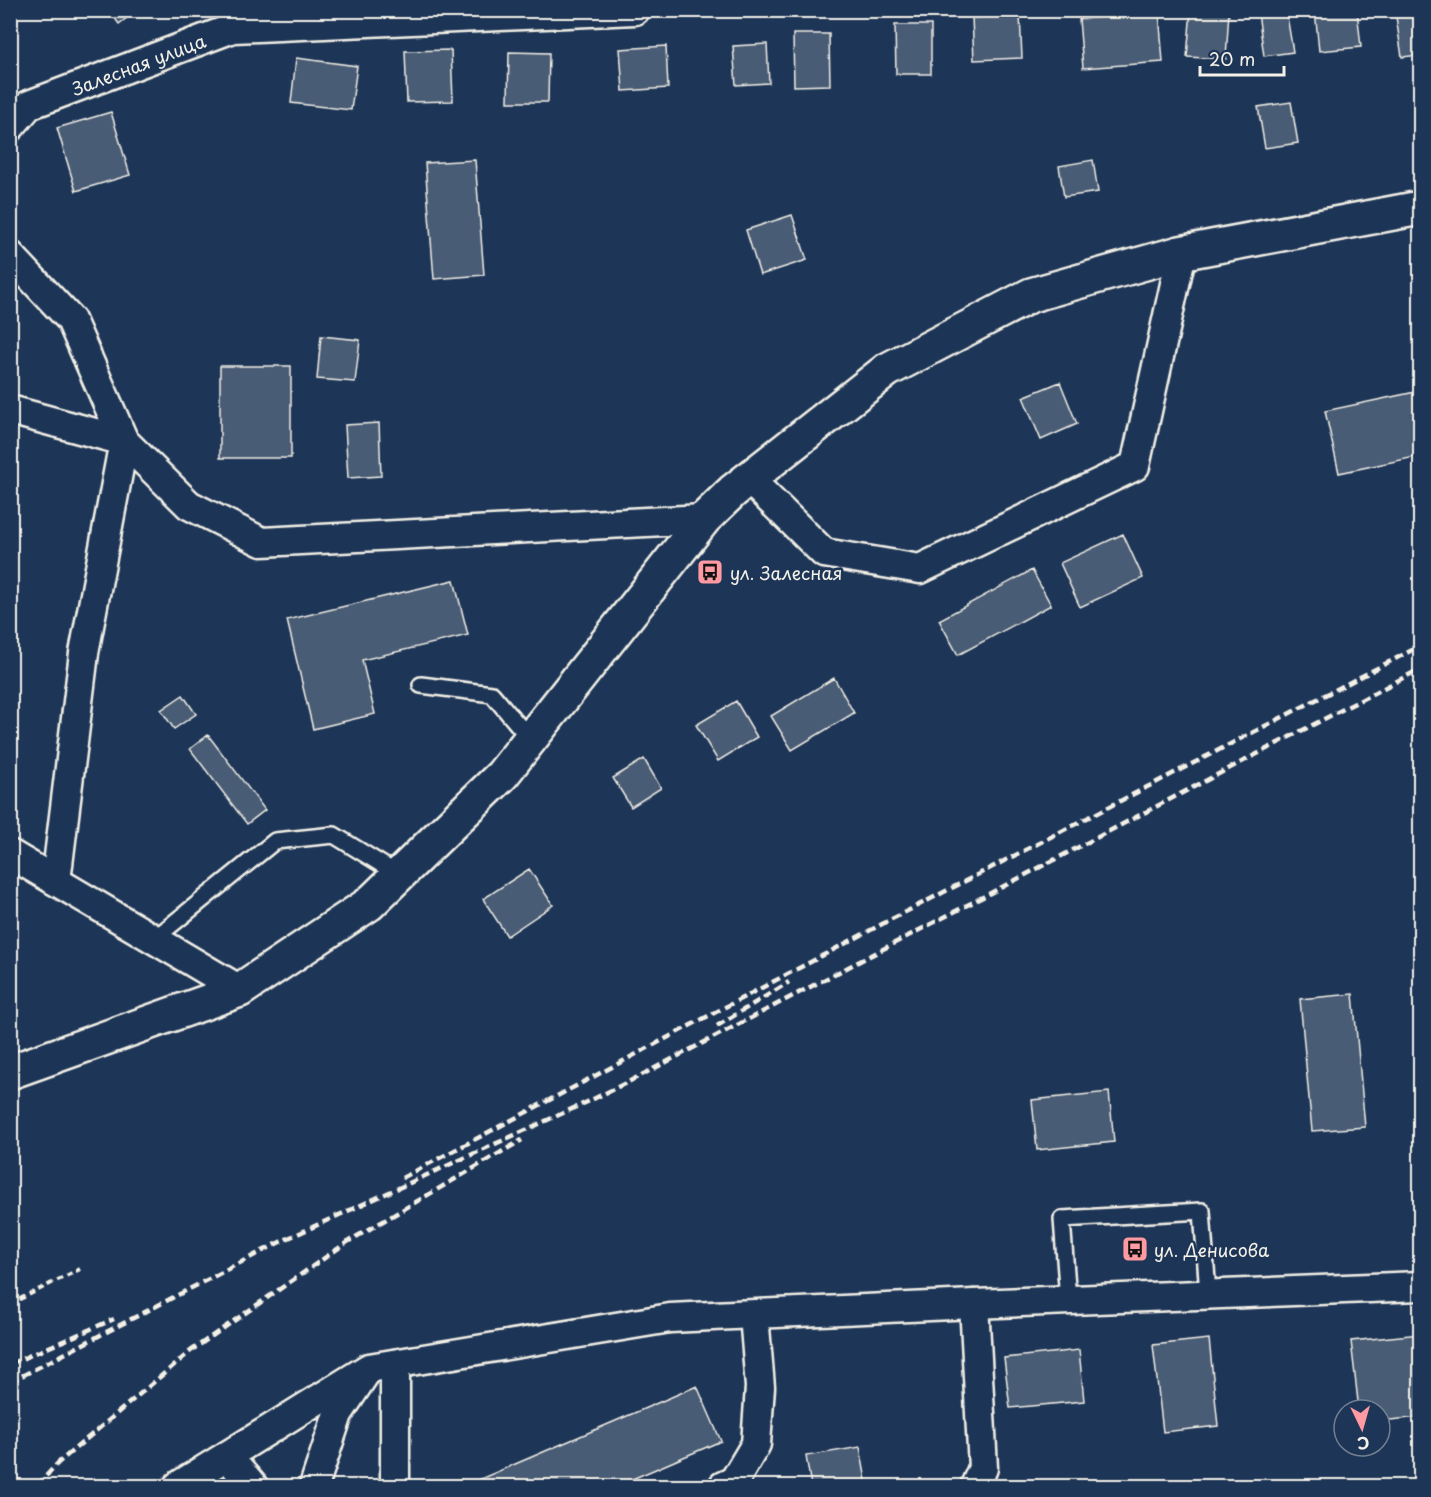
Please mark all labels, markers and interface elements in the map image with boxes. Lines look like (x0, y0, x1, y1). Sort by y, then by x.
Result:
street label: Залесная улица (67, 26, 210, 102)
scale bar (1200, 39, 1284, 77)
text: 20 m (1209, 45, 1255, 72)
bus stop icon: ул. Залесная (695, 557, 725, 587)
place label: ул. Залесная (730, 559, 842, 586)
bus stop icon: ул. Денисова (1120, 1234, 1150, 1264)
place label: ул. Денисова (1154, 1236, 1270, 1263)
north arrow (1332, 1398, 1392, 1458)
text: С (1356, 1431, 1370, 1456)

